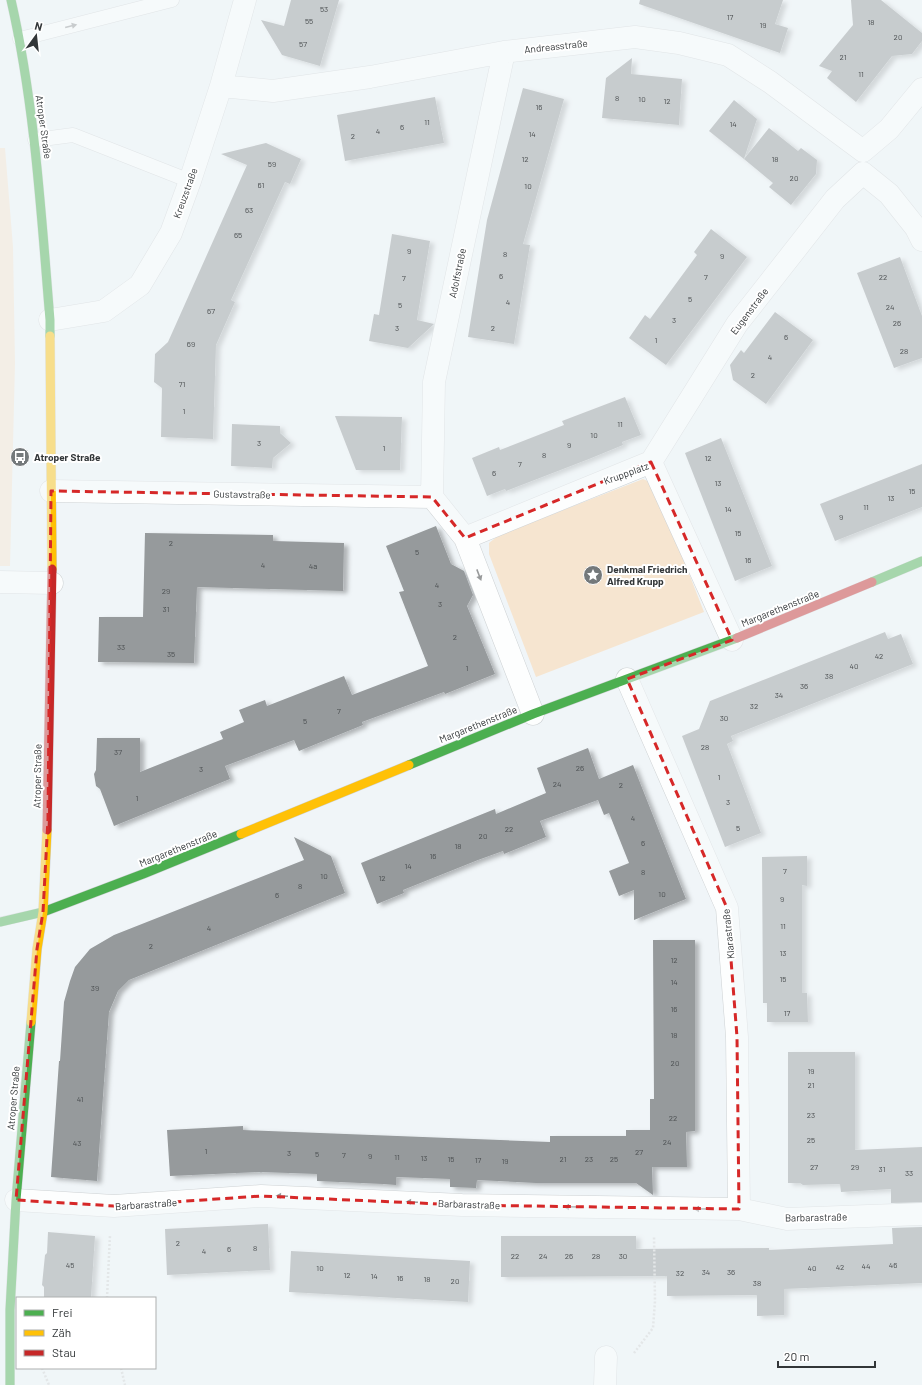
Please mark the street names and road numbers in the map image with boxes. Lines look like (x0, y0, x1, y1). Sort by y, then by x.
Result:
street label: Andreasstraße (524, 37, 588, 55)
street label: Atroper Straße (34, 94, 54, 160)
street label: Kreuzstraße (170, 166, 200, 220)
street label: Adolfstraße (446, 247, 468, 299)
street label: Eugenstraße (727, 285, 771, 337)
street label: Kruppplatz (602, 459, 651, 487)
street label: Gustavstraße (213, 487, 271, 501)
street label: Margarethenstraße (739, 587, 821, 629)
street label: Margarethenstraße (437, 703, 519, 745)
street label: Atroper Straße (30, 744, 44, 808)
street label: Margarethenstraße (137, 827, 219, 869)
street label: Klarastraße (719, 908, 737, 960)
street label: Atroper Straße (4, 1066, 22, 1130)
street label: Barbarastraße (114, 1196, 178, 1212)
street label: Barbarastraße (438, 1197, 500, 1211)
street label: Barbarastraße (785, 1210, 847, 1224)

